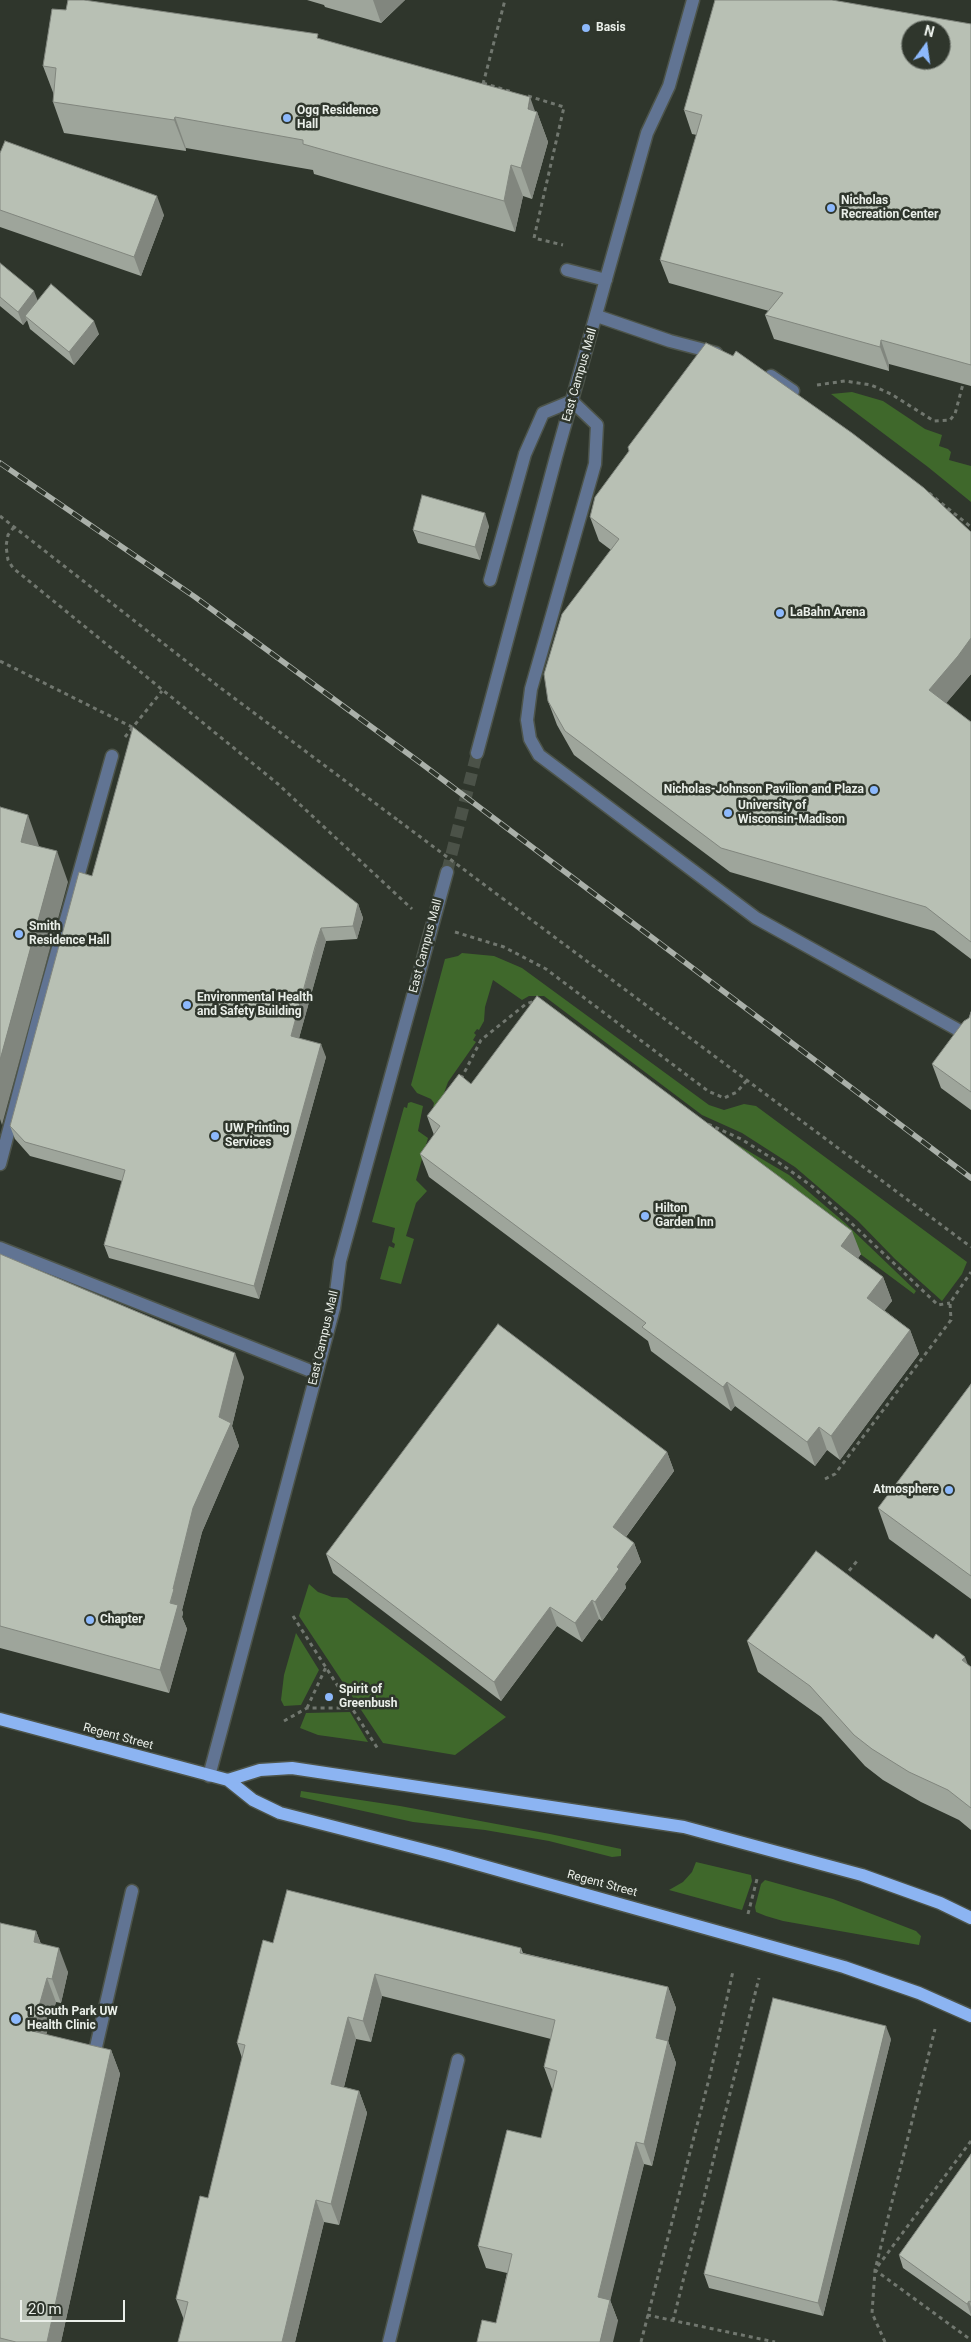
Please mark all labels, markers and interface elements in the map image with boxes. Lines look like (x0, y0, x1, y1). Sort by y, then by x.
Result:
north arrow (901, 20, 951, 70)
place label: Basis (596, 21, 626, 35)
marker: Basis (580, 22, 592, 34)
text: N (923, 22, 936, 40)
place label: Ogg Residence Hall (297, 104, 378, 132)
marker: Ogg Residence Hall (281, 112, 293, 124)
place label: Nicholas Recreation Center (841, 194, 938, 222)
marker: Nicholas Recreation Center (825, 202, 837, 214)
street label: East Campus Mall (560, 327, 600, 423)
place label: LaBahn Arena (790, 606, 865, 620)
marker: LaBahn Arena (774, 607, 786, 619)
place label: Nicholas-Johnson Pavilion and Plaza (664, 783, 864, 797)
marker: Nicholas-Johnson Pavilion and Plaza (868, 784, 880, 796)
place label: University of Wisconsin-Madison (738, 799, 845, 827)
marker: University of Wisconsin-Madison (722, 807, 734, 819)
street label: East Campus Mall (407, 897, 445, 995)
place label: Smith Residence Hall (29, 920, 109, 948)
marker: Smith Residence Hall (13, 928, 25, 940)
place label: Environmental Health and Safety Building (197, 991, 313, 1019)
marker: Environmental Health and Safety Building (181, 999, 193, 1011)
place label: UW Printing Services (225, 1122, 289, 1150)
marker: UW Printing Services (209, 1130, 221, 1142)
place label: Hilton Garden Inn (655, 1202, 714, 1230)
marker: Hilton Garden Inn (639, 1210, 651, 1222)
street label: East Campus Mall (306, 1289, 342, 1387)
place label: Atmosphere (873, 1483, 939, 1497)
marker: Atmosphere (943, 1484, 955, 1496)
place label: Chapter (100, 1613, 143, 1627)
marker: Chapter (84, 1614, 96, 1626)
place label: Spirit of Greenbush (339, 1683, 398, 1711)
marker: Spirit of Greenbush (323, 1691, 335, 1703)
street label: Regent Street (81, 1721, 155, 1753)
street label: Regent Street (565, 1868, 639, 1900)
place label: 1 South Park UW Health Clinic (27, 2005, 118, 2033)
marker: 1 South Park UW Health Clinic (9, 2012, 23, 2026)
scale bar (22, 2290, 128, 2322)
text: 20 m (28, 2300, 62, 2318)

